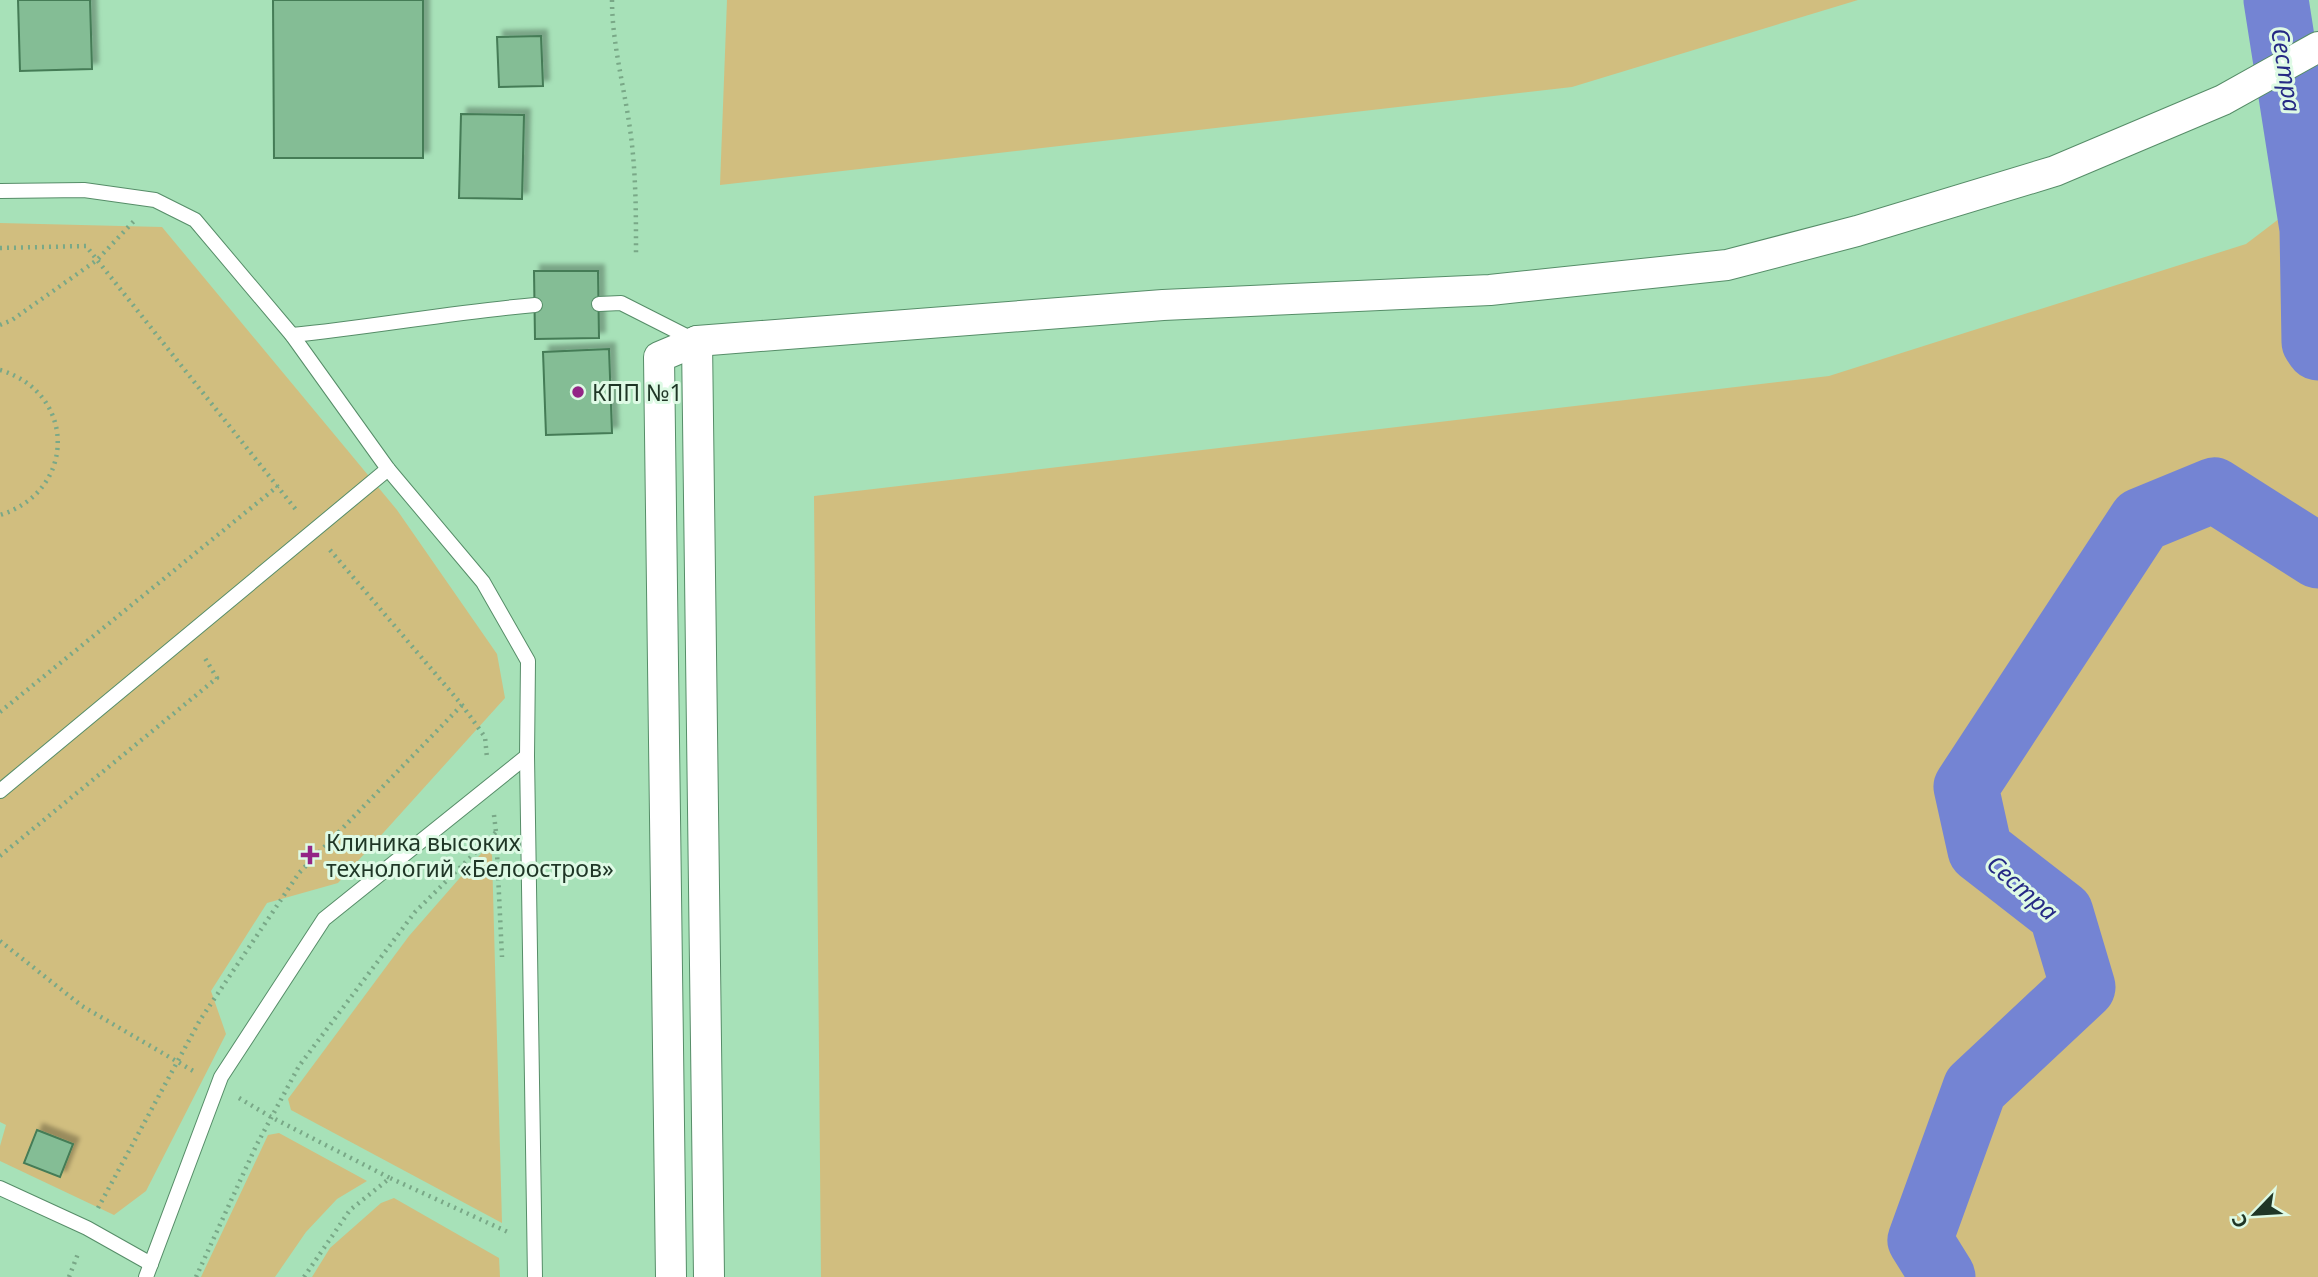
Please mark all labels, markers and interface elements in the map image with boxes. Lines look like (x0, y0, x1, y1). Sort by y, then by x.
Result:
water label: Сестра (2264, 26, 2310, 115)
place label: КПП №1 (592, 376, 683, 408)
marker: КПП №1 (570, 384, 586, 400)
place label: Клиника высоких технологий «Белоостров» (326, 826, 614, 884)
marker: Клиника высоких технологий «Белоостров» (300, 845, 320, 865)
water label: Сестра (1980, 847, 2066, 927)
north arrow (2220, 1179, 2290, 1249)
text: С (2225, 1210, 2254, 1232)

